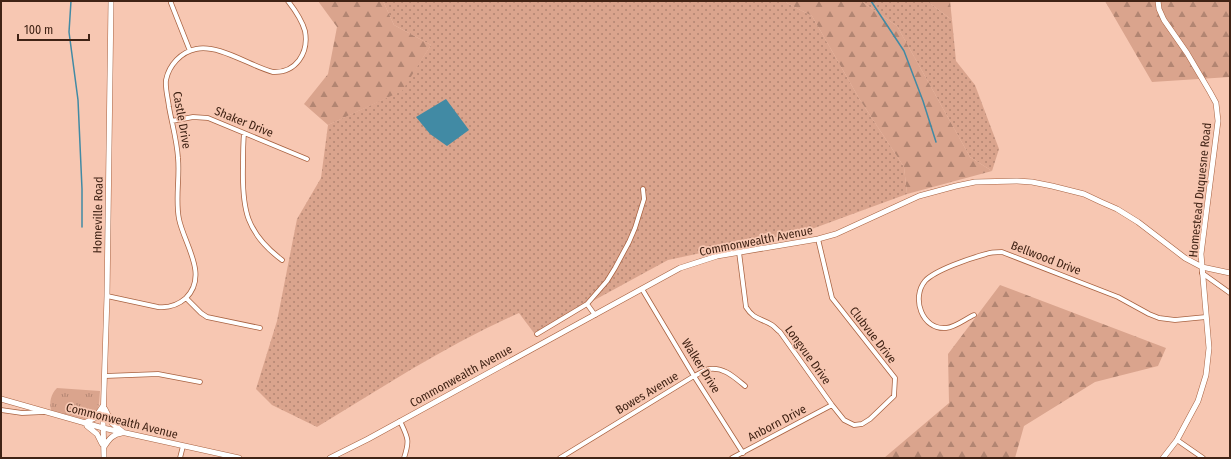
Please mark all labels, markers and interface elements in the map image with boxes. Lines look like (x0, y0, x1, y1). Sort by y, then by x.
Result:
scale bar (18, 16, 89, 42)
text: 100 m (24, 23, 53, 37)
street label: Castle Drive (170, 90, 194, 150)
street label: Shaker Drive (213, 104, 275, 140)
street label: Homestead Duquesne Road (1186, 122, 1214, 258)
street label: Homeville Road (90, 176, 106, 254)
street label: Commonwealth Avenue (698, 223, 814, 259)
street label: Bellwood Drive (1009, 238, 1083, 278)
street label: Clubvue Drive (847, 304, 899, 366)
street label: Longvue Drive (782, 323, 834, 387)
street label: Walker Drive (679, 336, 723, 396)
street label: Commonwealth Avenue (407, 342, 515, 410)
street label: Bowes Avenue (613, 369, 681, 417)
street label: Commonwealth Avenue (65, 400, 180, 442)
street label: Anborn Drive (745, 402, 809, 444)

